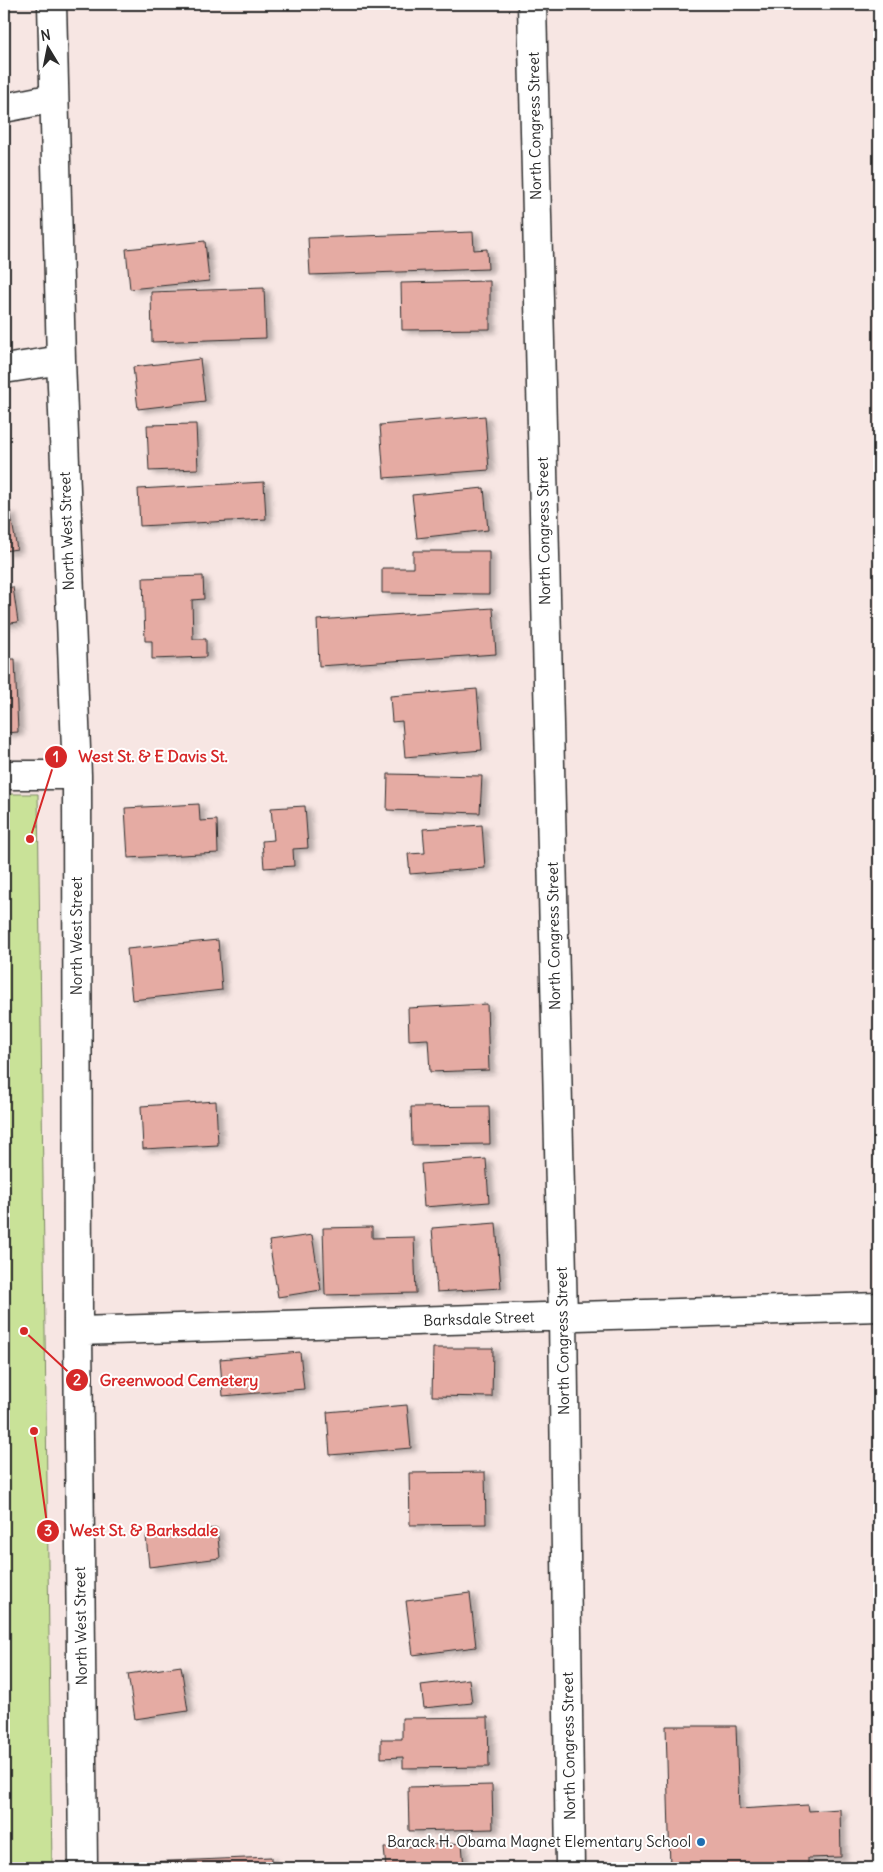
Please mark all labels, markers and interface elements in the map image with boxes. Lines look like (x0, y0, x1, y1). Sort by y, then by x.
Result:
north arrow (22, 22, 72, 72)
text: N (39, 25, 52, 45)
street label: North Congress Street (524, 52, 545, 200)
street label: North Congress Street (533, 457, 554, 605)
street label: North West Street (55, 471, 78, 591)
callout: West St. & E Davis St. (43, 741, 238, 772)
text: West St. & E Davis St. (78, 746, 228, 766)
text: 1 (53, 747, 59, 766)
street label: North Congress Street (543, 862, 564, 1010)
street label: North West Street (67, 877, 86, 995)
street label: North Congress Street (552, 1267, 573, 1415)
street label: Barksdale Street (423, 1307, 535, 1330)
callout: Greenwood Cemetery (64, 1365, 268, 1396)
text: 2 (73, 1370, 81, 1389)
text: Greenwood Cemetery (100, 1370, 258, 1391)
callout: West St. & Barksdale (35, 1515, 229, 1546)
text: West St. & Barksdale (70, 1520, 219, 1540)
text: 3 (44, 1521, 52, 1540)
street label: North West Street (70, 1566, 91, 1686)
street label: North Congress Street (558, 1672, 579, 1820)
place label: Barack H. Obama Magnet Elementary School (387, 1832, 691, 1851)
marker: Barack H. Obama Magnet Elementary School (695, 1836, 707, 1848)

